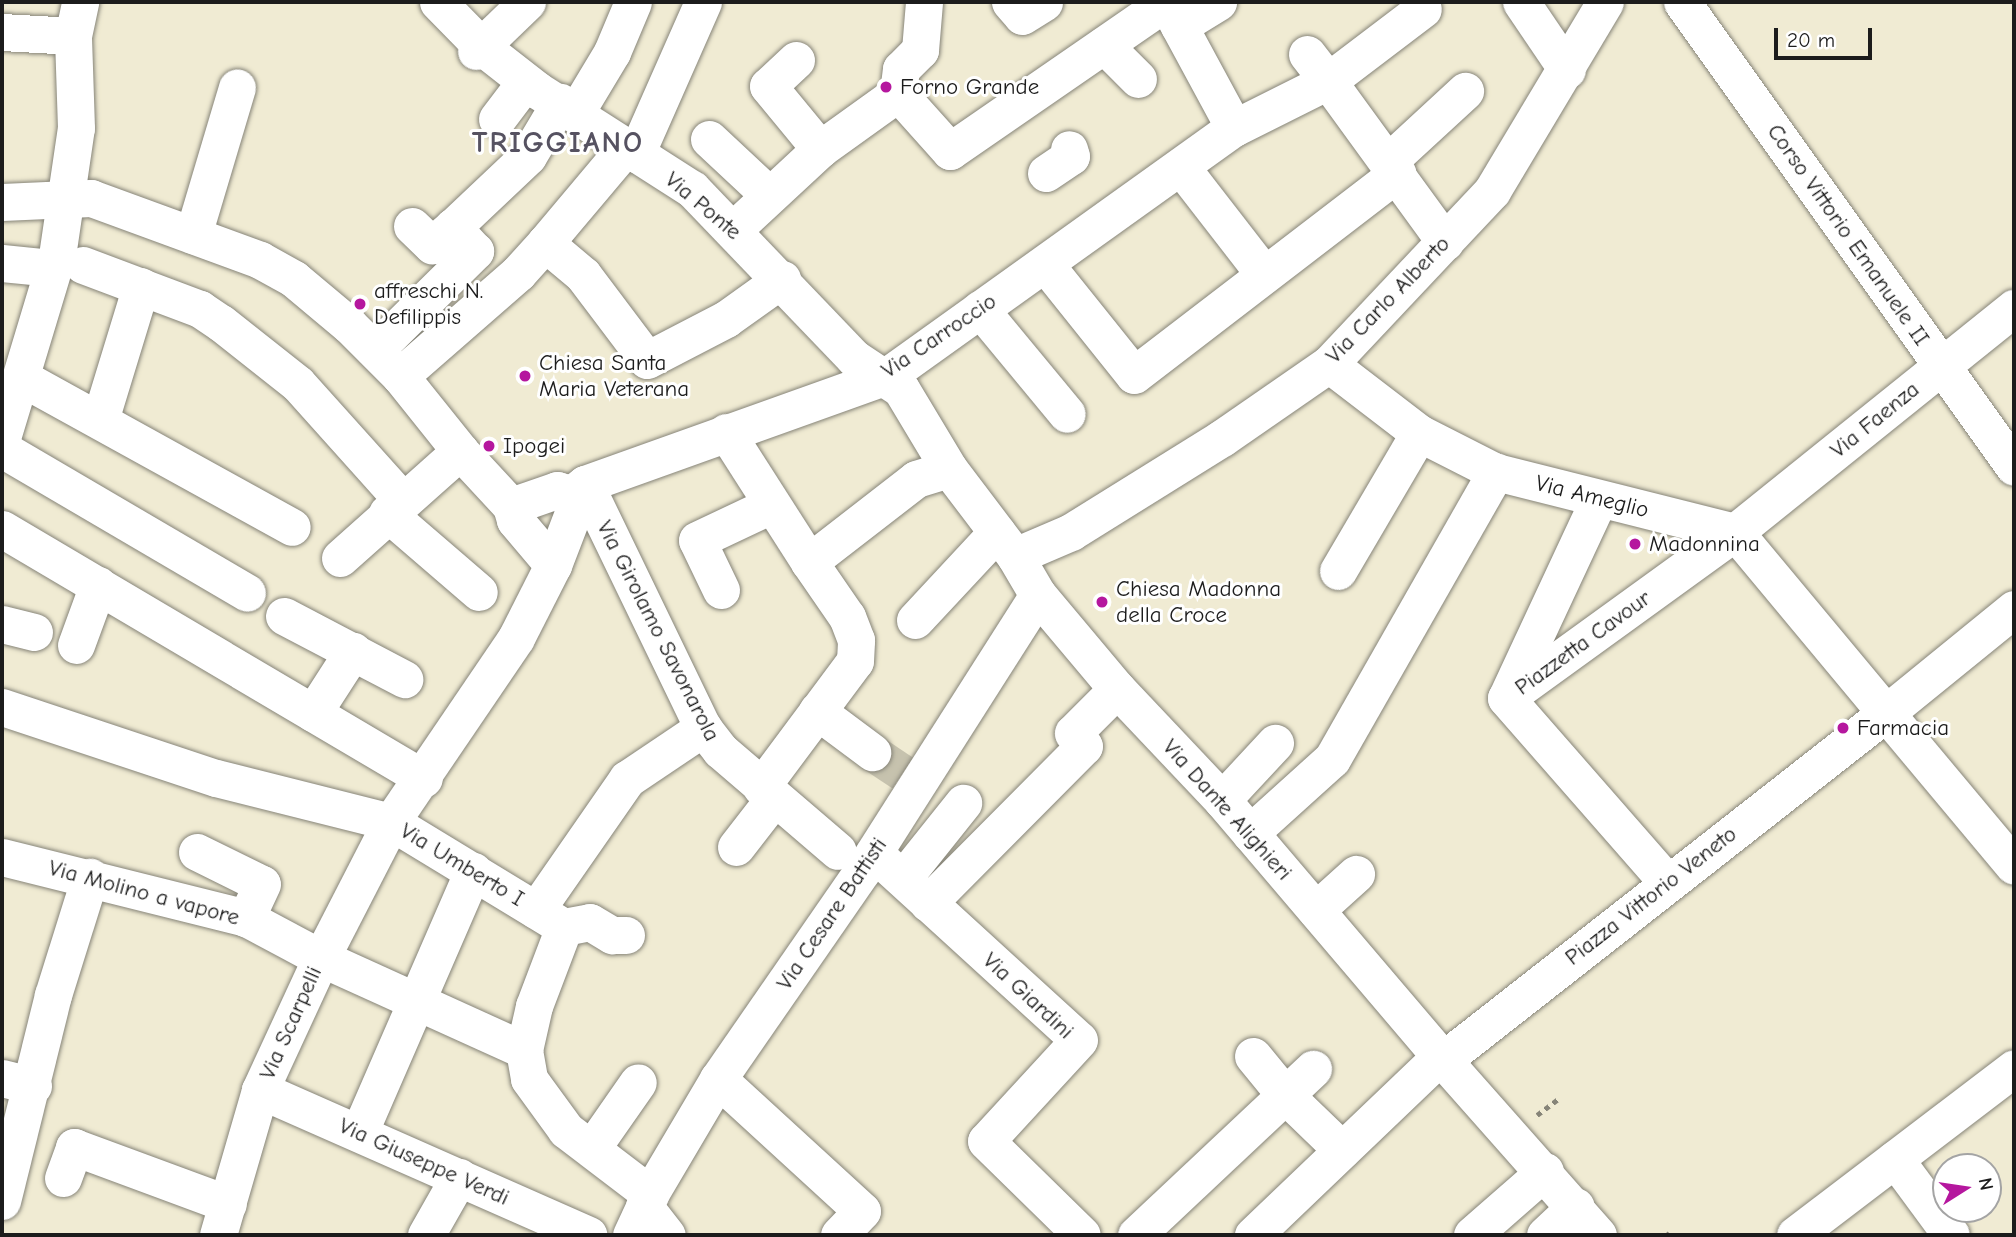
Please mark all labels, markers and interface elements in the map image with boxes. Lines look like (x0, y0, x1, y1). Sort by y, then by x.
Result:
scale bar (1778, 14, 1876, 58)
text: 20 m (1787, 28, 1835, 52)
place label: Forno Grande (900, 73, 1039, 101)
marker: Forno Grande (878, 79, 894, 95)
street label: Corso Vittorio Emanuele II (1761, 119, 1935, 351)
district label: TRIGGIANO (473, 125, 643, 161)
street label: Via Ponte (659, 166, 747, 246)
street label: Via Carlo Alberto (1320, 231, 1456, 369)
place label: affreschi N. Defilippis (374, 277, 483, 331)
street label: Via Carroccio (876, 287, 1002, 385)
marker: affreschi N. Defilippis (352, 296, 368, 312)
place label: Chiesa Santa Maria Veterana (539, 349, 689, 403)
marker: Chiesa Santa Maria Veterana (517, 368, 533, 384)
street label: Via Faenza (1825, 376, 1925, 464)
place label: Ipogei (503, 432, 565, 460)
marker: Ipogei (481, 438, 497, 454)
street label: Via Ameglio (1533, 470, 1651, 524)
street label: Via Girolamo Savonarola (590, 516, 726, 746)
place label: Madonnina (1649, 530, 1760, 558)
marker: Madonnina (1627, 536, 1643, 552)
place label: Chiesa Madonna della Croce (1116, 575, 1281, 629)
street label: Piazzetta Cavour (1510, 584, 1656, 702)
marker: Chiesa Madonna della Croce (1094, 594, 1110, 610)
place label: Farmacia (1857, 714, 1949, 742)
marker: Farmacia (1835, 720, 1851, 736)
street label: Via Dante Alighieri (1156, 734, 1298, 886)
street label: Via Umberto I (395, 817, 529, 913)
street label: Piazza Vittorio Veneto (1560, 820, 1742, 972)
street label: Via Cesare Battisti (771, 833, 893, 995)
street label: Via Molino a vapore (46, 854, 242, 932)
street label: Via Giardini (977, 947, 1079, 1045)
street label: Via Scarpelli (254, 962, 328, 1084)
street label: Via Giuseppe Verdi (335, 1112, 513, 1212)
north arrow (1932, 1153, 2002, 1223)
text: N (1974, 1176, 1998, 1192)

